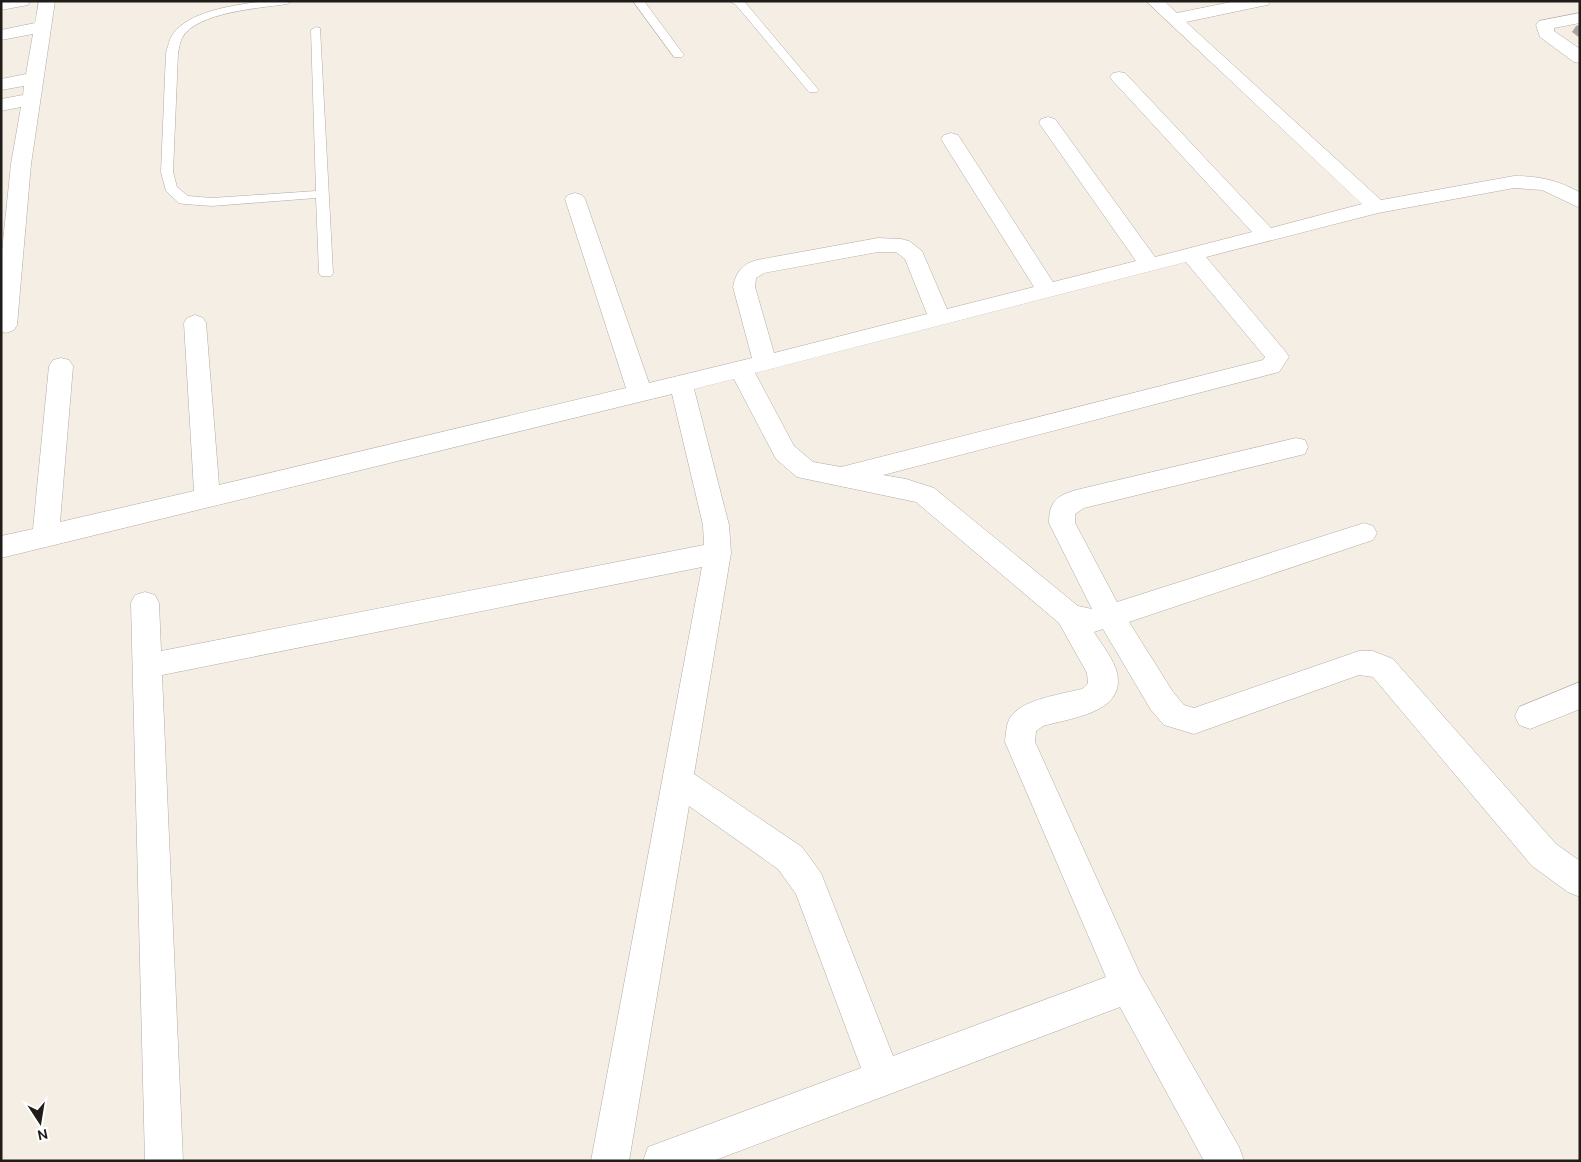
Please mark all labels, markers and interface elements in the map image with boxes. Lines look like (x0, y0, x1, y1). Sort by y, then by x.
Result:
north arrow (15, 1097, 65, 1147)
text: N (36, 1126, 49, 1144)

